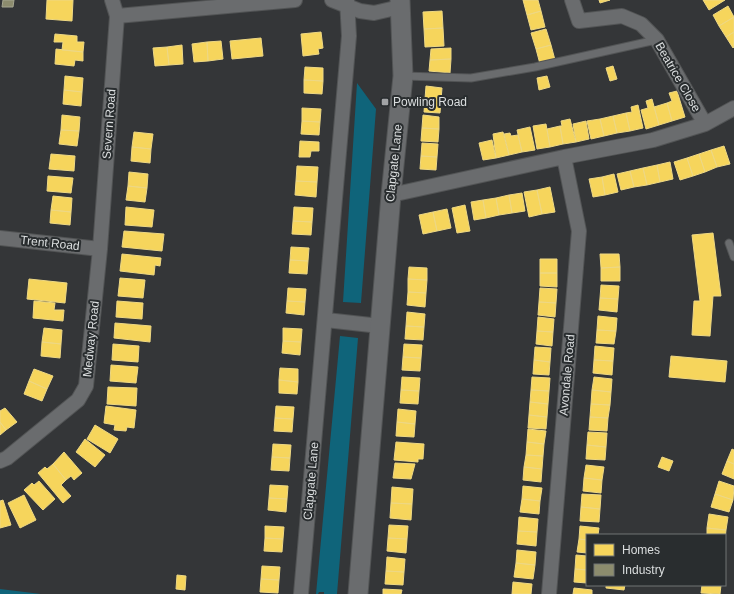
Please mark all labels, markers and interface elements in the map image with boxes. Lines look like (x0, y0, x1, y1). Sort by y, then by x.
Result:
street label: Beatrice Close (652, 40, 704, 115)
street label: Severn Road (100, 89, 118, 159)
place label: Powling Road (393, 95, 467, 109)
marker: Powling Road (380, 97, 390, 107)
street label: Clapgate Lane (383, 123, 405, 203)
street label: Trent Road (20, 233, 80, 253)
street label: Medway Road (80, 300, 102, 378)
street label: Avondale Road (556, 334, 578, 416)
street label: Clapgate Lane (301, 441, 321, 521)
legend (586, 534, 726, 586)
text: Homes (622, 543, 660, 557)
text: Industry (622, 563, 665, 577)

